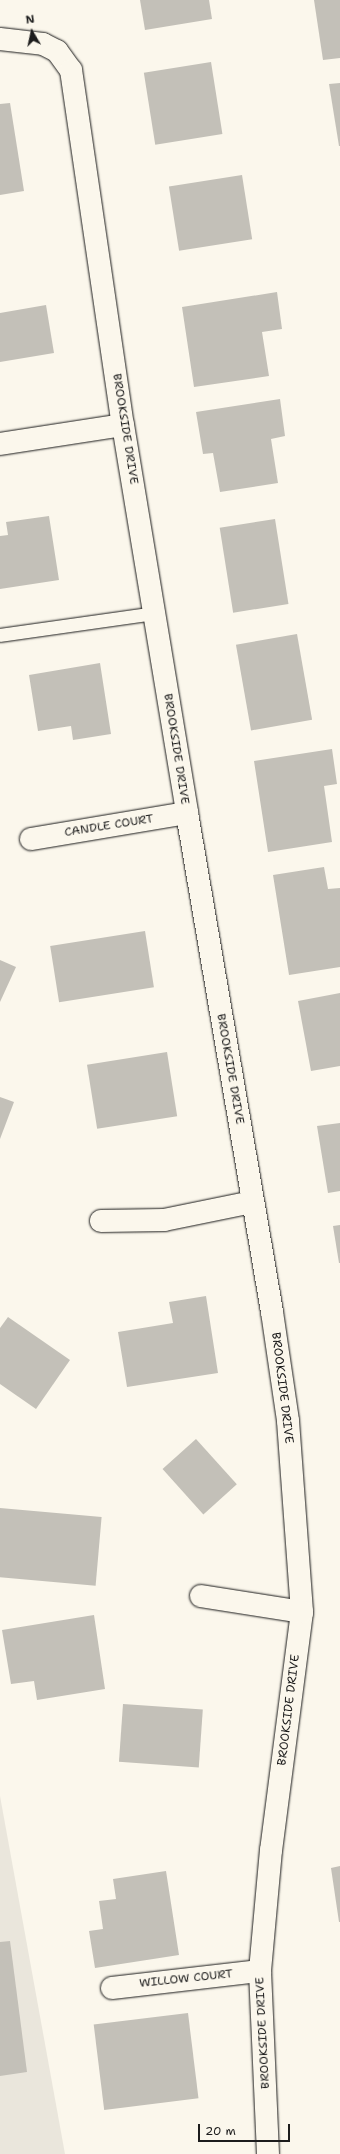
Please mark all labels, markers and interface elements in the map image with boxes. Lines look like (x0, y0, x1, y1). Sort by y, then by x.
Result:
north arrow (12, 12, 52, 52)
text: N (25, 12, 36, 28)
street label: BROOKSIDE DRIVE (109, 373, 141, 485)
street label: BROOKSIDE DRIVE (160, 693, 192, 805)
street label: CANDLE COURT (63, 812, 155, 840)
street label: BROOKSIDE DRIVE (213, 1013, 247, 1125)
street label: BROOKSIDE DRIVE (268, 1332, 296, 1444)
street label: BROOKSIDE DRIVE (275, 1654, 303, 1766)
street label: WILLOW COURT (139, 1967, 233, 1991)
street label: BROOKSIDE DRIVE (253, 1977, 273, 2089)
scale bar (200, 2116, 292, 2142)
text: 20 m (205, 2123, 236, 2139)

